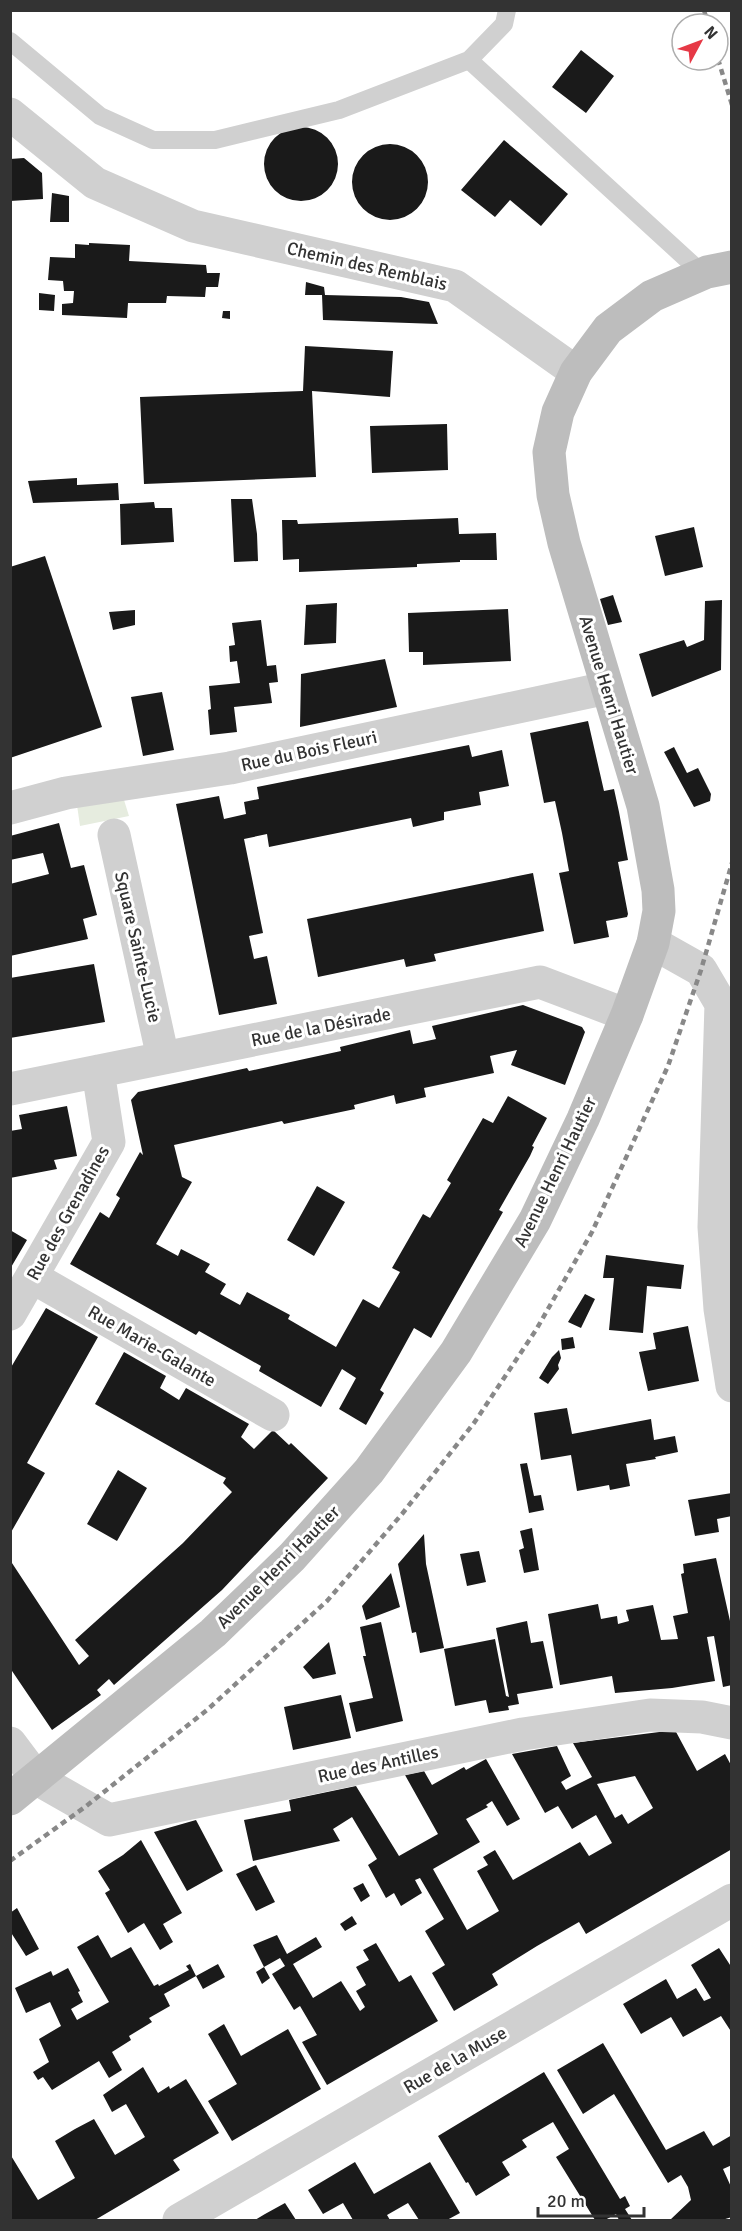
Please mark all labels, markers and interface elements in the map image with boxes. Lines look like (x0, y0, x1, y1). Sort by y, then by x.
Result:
north arrow (670, 12, 730, 72)
text: N (699, 22, 722, 44)
street label: Chemin des Remblais (285, 237, 449, 295)
street label: Avenue Henri Hautier (574, 613, 644, 778)
street label: Rue du Bois Fleuri (239, 726, 379, 776)
street label: Square Sainte-Lucie (110, 869, 166, 1025)
street label: Rue de la Désirade (249, 1003, 393, 1051)
street label: Avenue Henri Hautier (509, 1093, 601, 1251)
street label: Rue des Grenadines (22, 1142, 114, 1284)
street label: Rue Marie-Galante (84, 1300, 220, 1392)
street label: Avenue Henri Hautier (212, 1501, 344, 1633)
street label: Rue des Antilles (316, 1740, 440, 1788)
street label: Rue de la Muse (400, 2022, 510, 2098)
scale bar (538, 2180, 644, 2218)
text: 20 m (547, 2190, 585, 2212)

